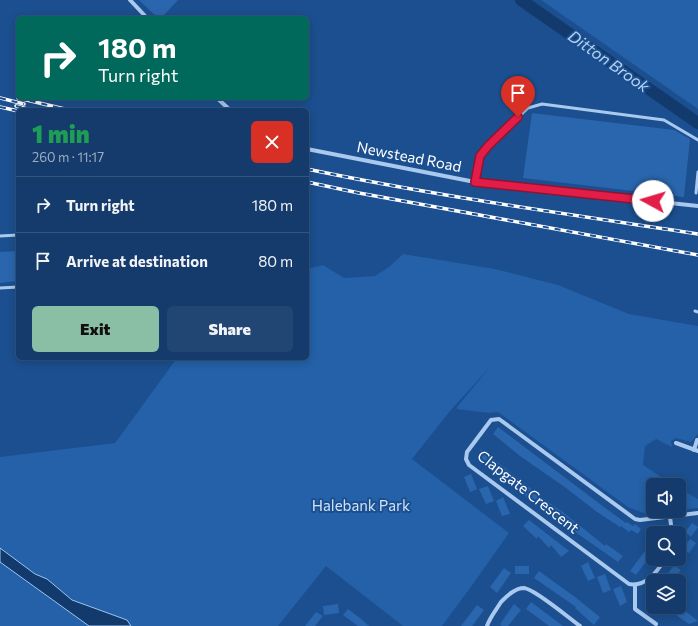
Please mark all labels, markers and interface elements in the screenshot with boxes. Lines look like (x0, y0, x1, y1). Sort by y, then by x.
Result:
water label: Ditton Brook (565, 26, 654, 96)
text: 180 m (98, 30, 176, 64)
icon: right (32, 32, 84, 84)
text: Turn right (98, 64, 178, 86)
pin (501, 76, 535, 117)
icon: arrive (507, 82, 529, 104)
text: 1 min (32, 119, 90, 148)
button: close (251, 121, 293, 163)
street label: Newstead Road (355, 137, 463, 175)
text: 260 m · 11:17 (32, 149, 104, 165)
position arrow (632, 180, 674, 222)
icon: right (32, 194, 54, 216)
text: Turn right (66, 196, 135, 214)
text: 180 m (252, 196, 293, 214)
icon: arrive (32, 250, 54, 272)
text: Arrive at destination (66, 252, 208, 270)
text: 80 m (258, 252, 293, 270)
button: Exit (32, 306, 159, 352)
button: Share (167, 306, 293, 352)
street label: Clapgate Crescent (474, 446, 583, 537)
map controls (646, 478, 686, 614)
button: sound (646, 478, 686, 518)
park label: Halebank Park (312, 496, 410, 514)
button: search (646, 526, 686, 566)
button: layers (646, 574, 686, 614)

